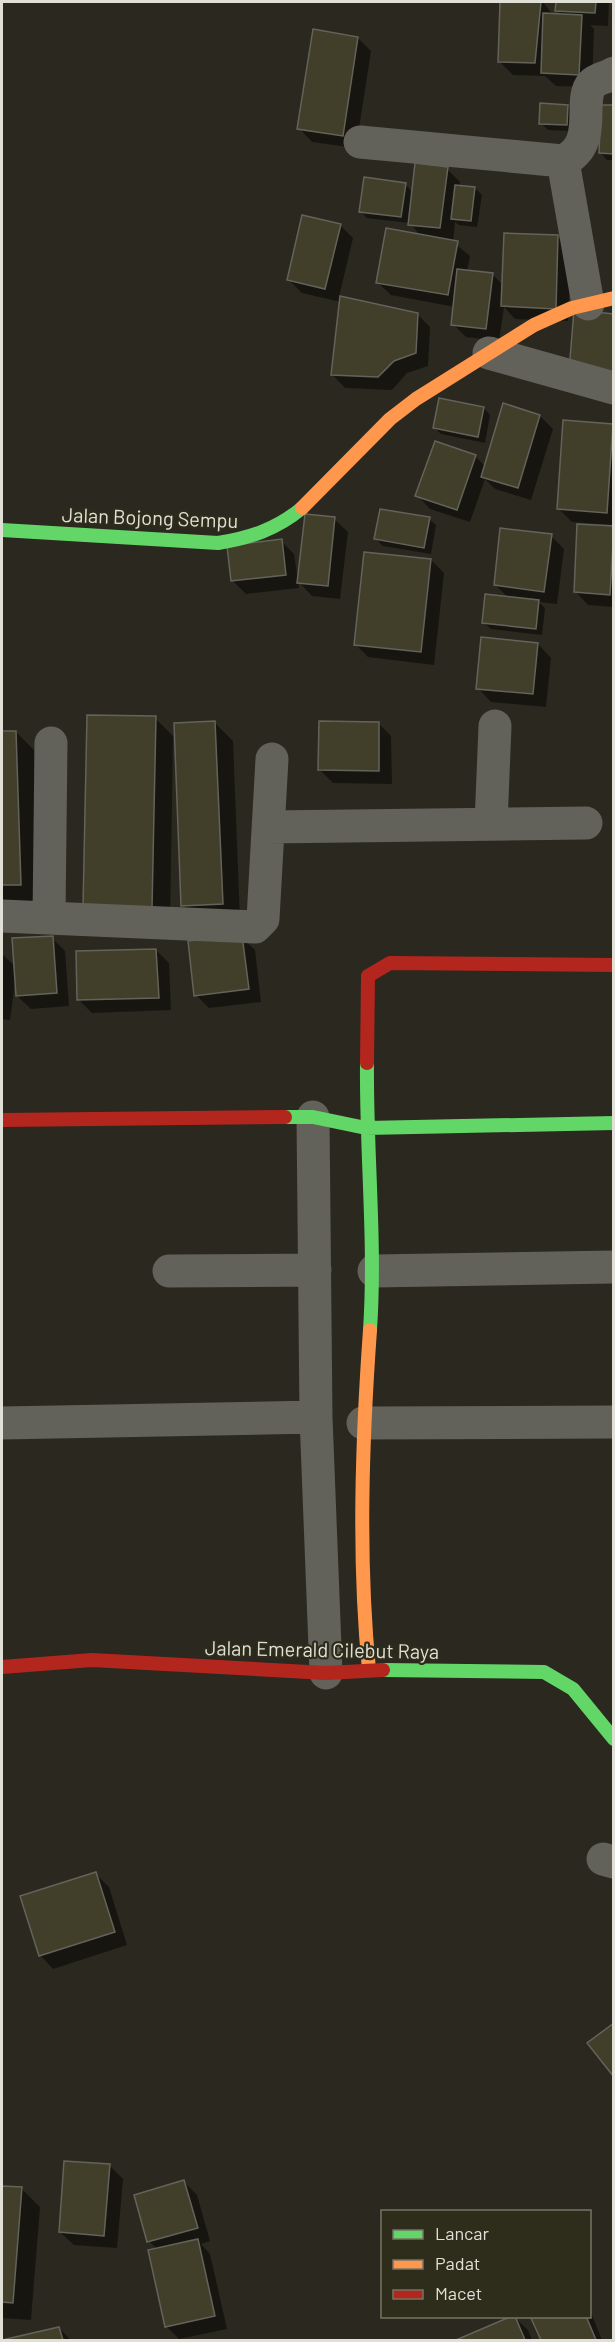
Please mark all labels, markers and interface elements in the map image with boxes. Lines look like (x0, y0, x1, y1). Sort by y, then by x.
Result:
street label: Jalan Bojong Sempu (61, 502, 239, 532)
street label: Jalan Emerald Cilebut Raya (205, 1635, 439, 1663)
legend (381, 2210, 591, 2318)
text: Lancar (435, 2222, 490, 2244)
text: Padat (435, 2252, 480, 2274)
text: Macet (435, 2282, 482, 2304)

